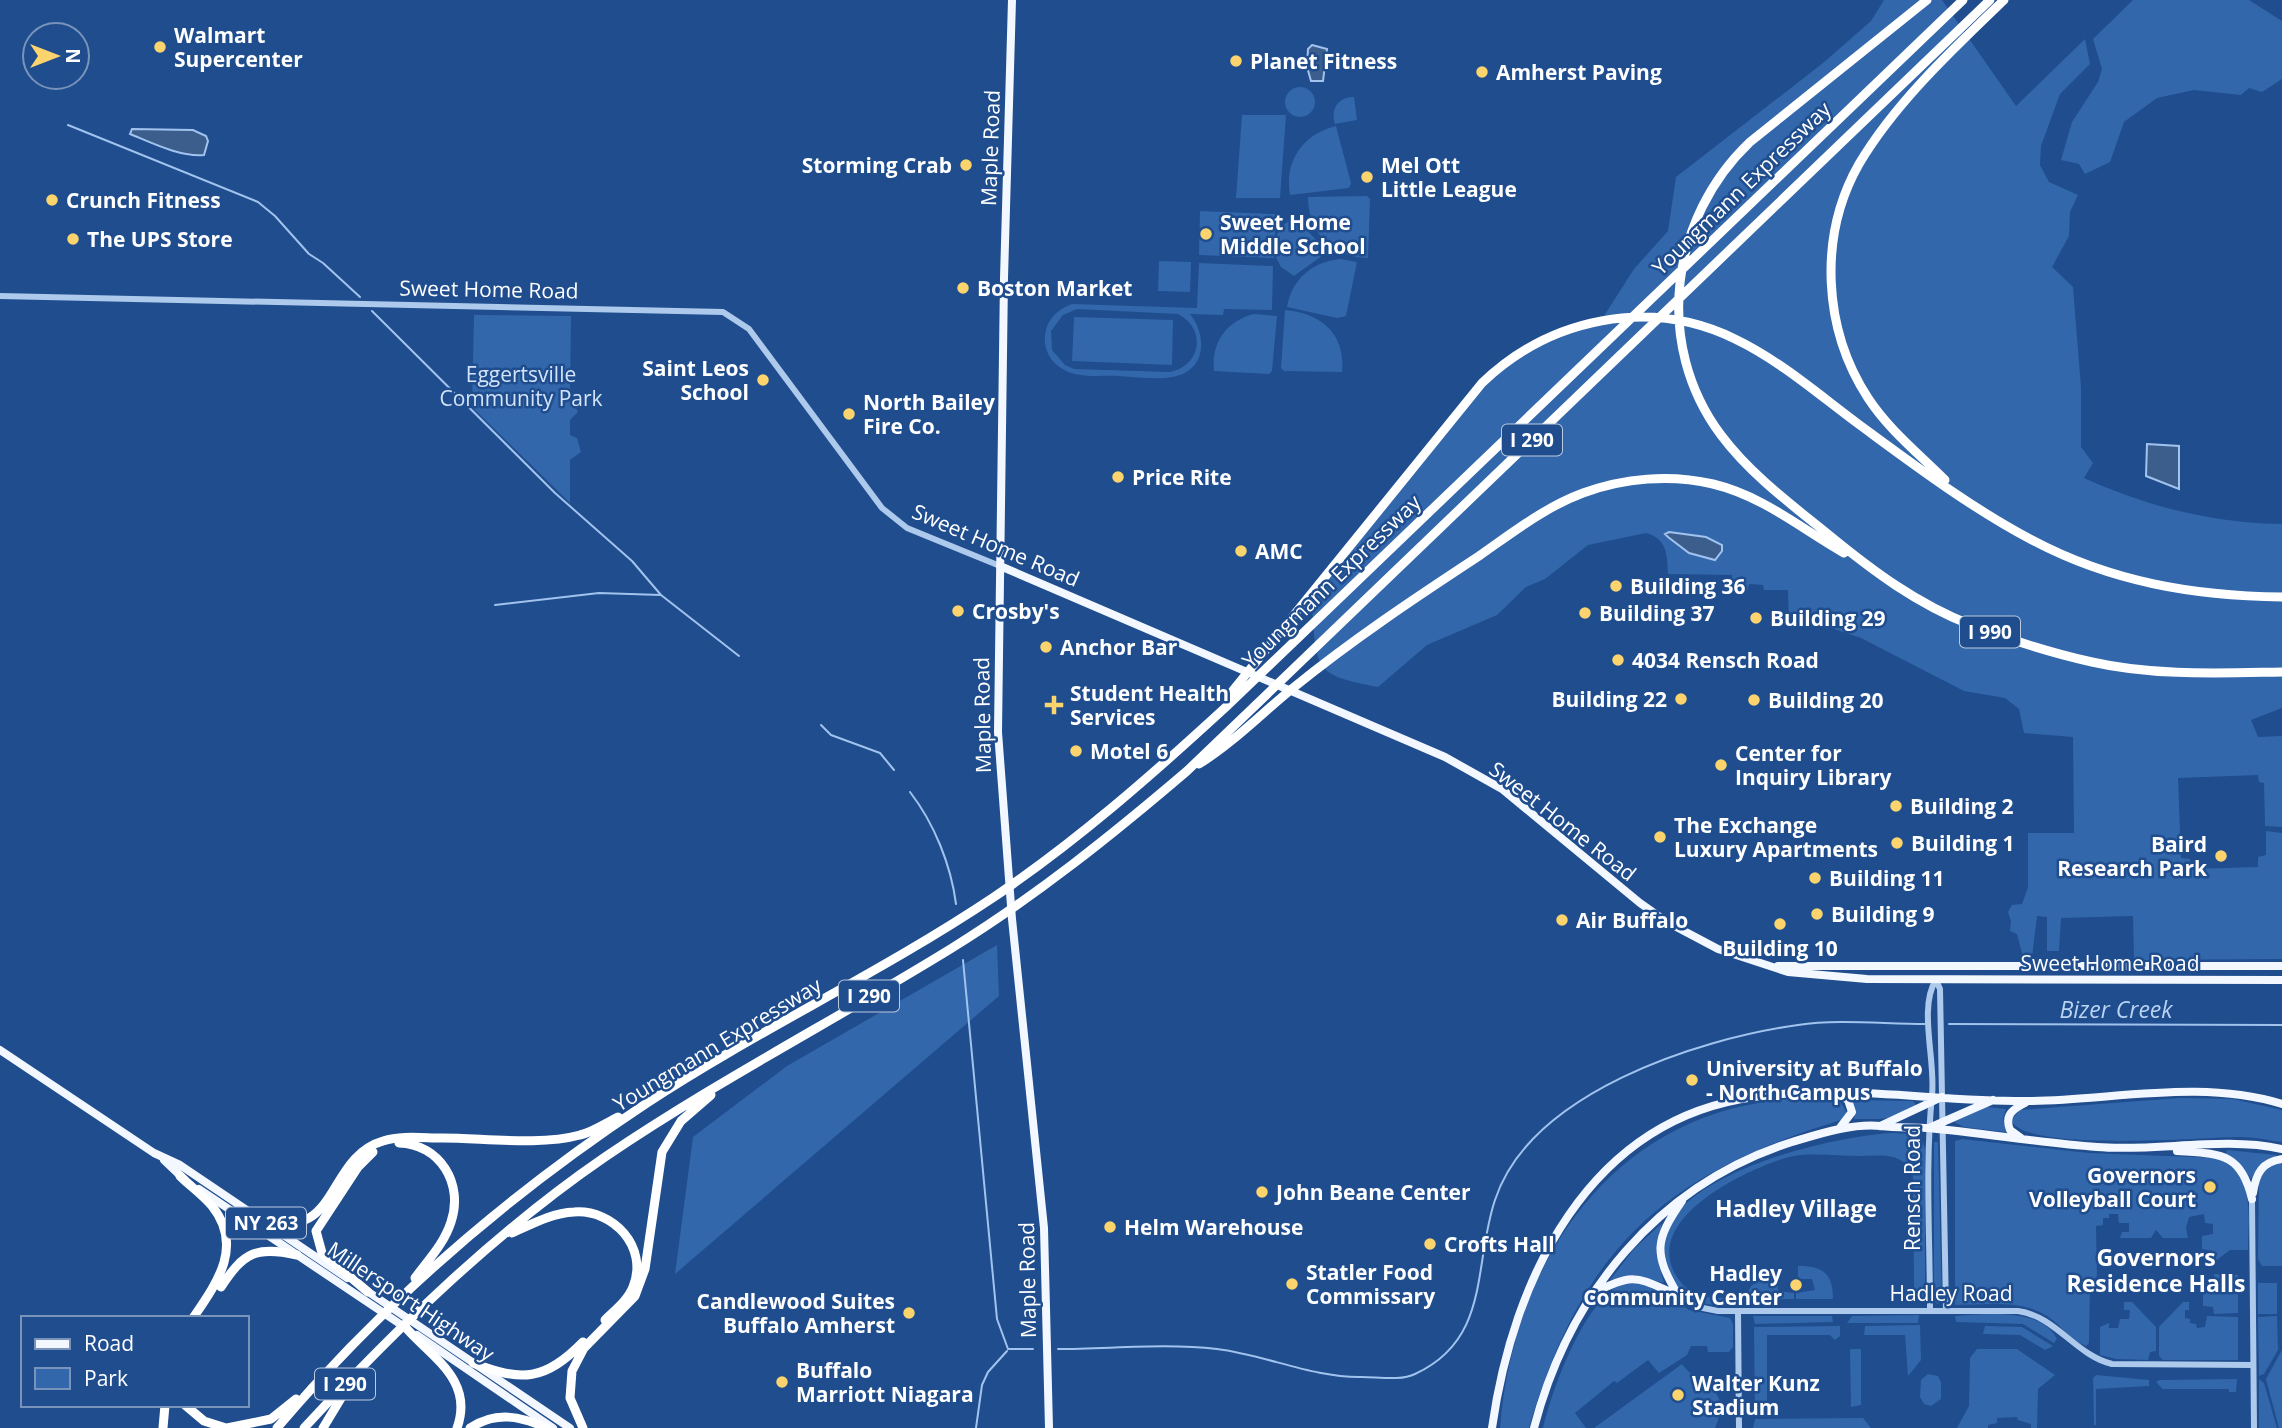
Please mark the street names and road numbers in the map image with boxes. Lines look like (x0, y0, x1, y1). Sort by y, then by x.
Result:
street label: Maple Road (974, 90, 1006, 206)
street label: Youngmann Expressway (1646, 95, 1837, 281)
street label: Sweet Home Road (399, 273, 579, 305)
road number: I 290 (1502, 424, 1562, 456)
street label: Youngmann Expressway (1236, 488, 1427, 674)
street label: Sweet Home Road (908, 497, 1084, 593)
road number: I 990 (1960, 617, 2020, 648)
street label: Maple Road (967, 657, 997, 773)
street label: Sweet Home Road (1484, 755, 1642, 887)
street label: Sweet Home Road (2020, 949, 2200, 977)
street label: Youngmann Expressway (608, 970, 827, 1117)
road number: I 290 (839, 980, 899, 1012)
street label: Rensch Road (1898, 1125, 1926, 1251)
road number: NY 263 (226, 1208, 306, 1238)
street label: Maple Road (1012, 1222, 1042, 1338)
street label: Millersport Highway (322, 1235, 500, 1368)
street label: Hadley Road (1889, 1279, 2013, 1307)
road number: I 290 (315, 1368, 375, 1400)

